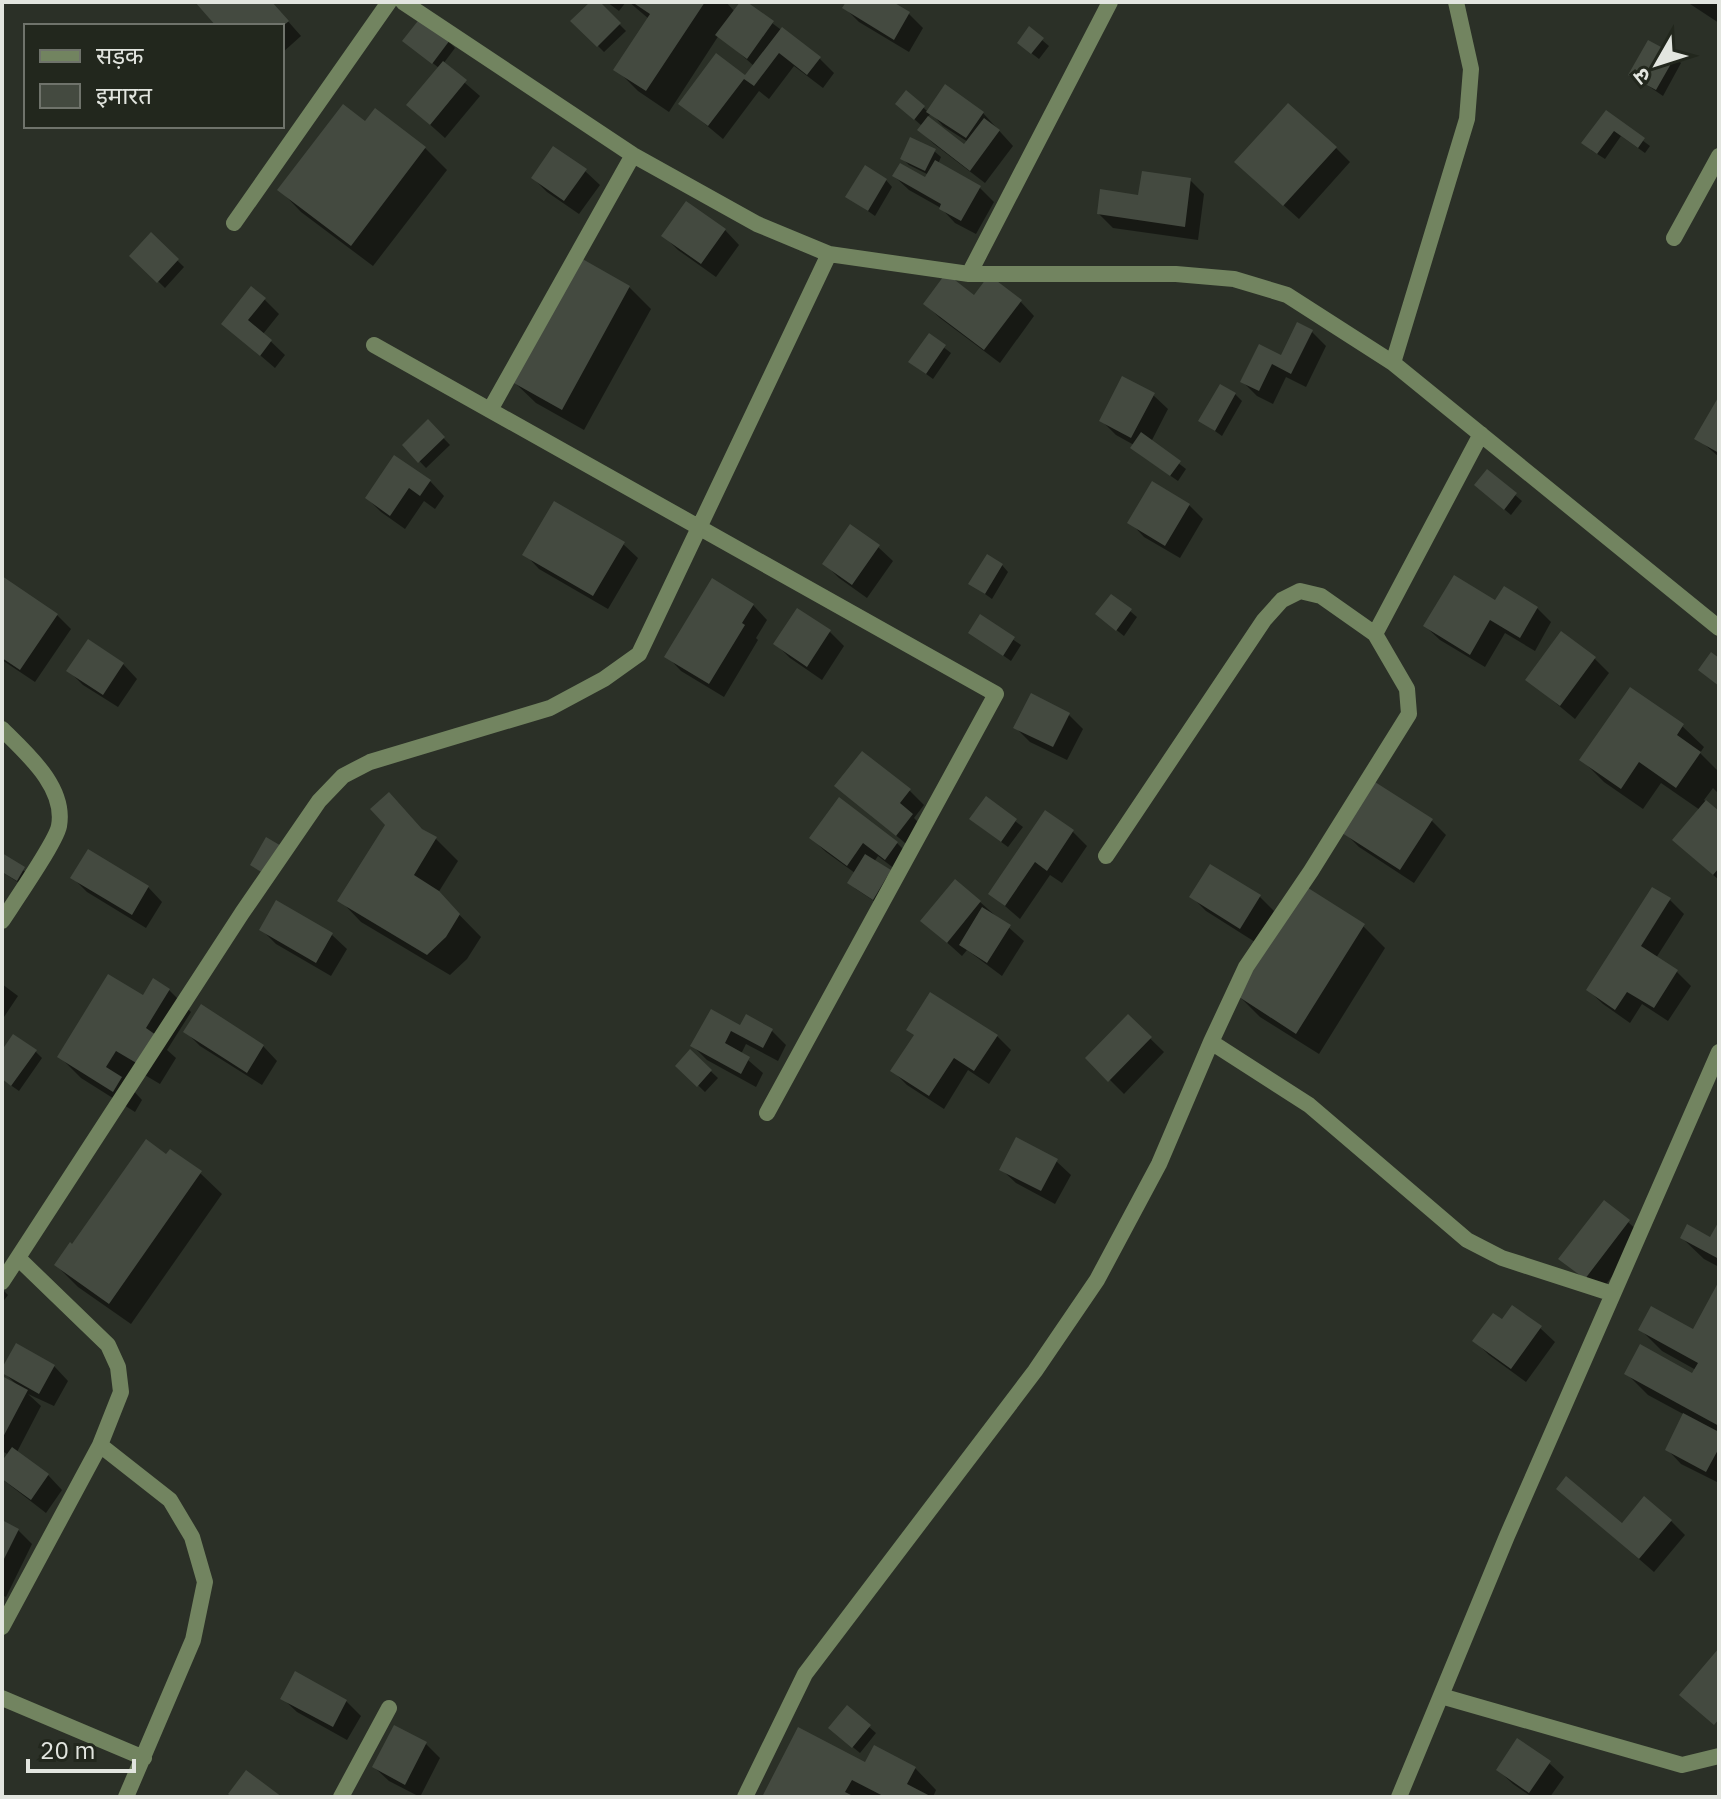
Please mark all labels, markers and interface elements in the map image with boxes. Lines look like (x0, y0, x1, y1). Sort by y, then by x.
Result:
legend (24, 24, 284, 128)
north arrow (1617, 24, 1697, 104)
text: सड़क (96, 39, 144, 71)
text: उ (1625, 62, 1656, 91)
text: इमारत (96, 79, 153, 111)
scale bar (28, 1723, 134, 1773)
text: 20 m (40, 1734, 95, 1766)

